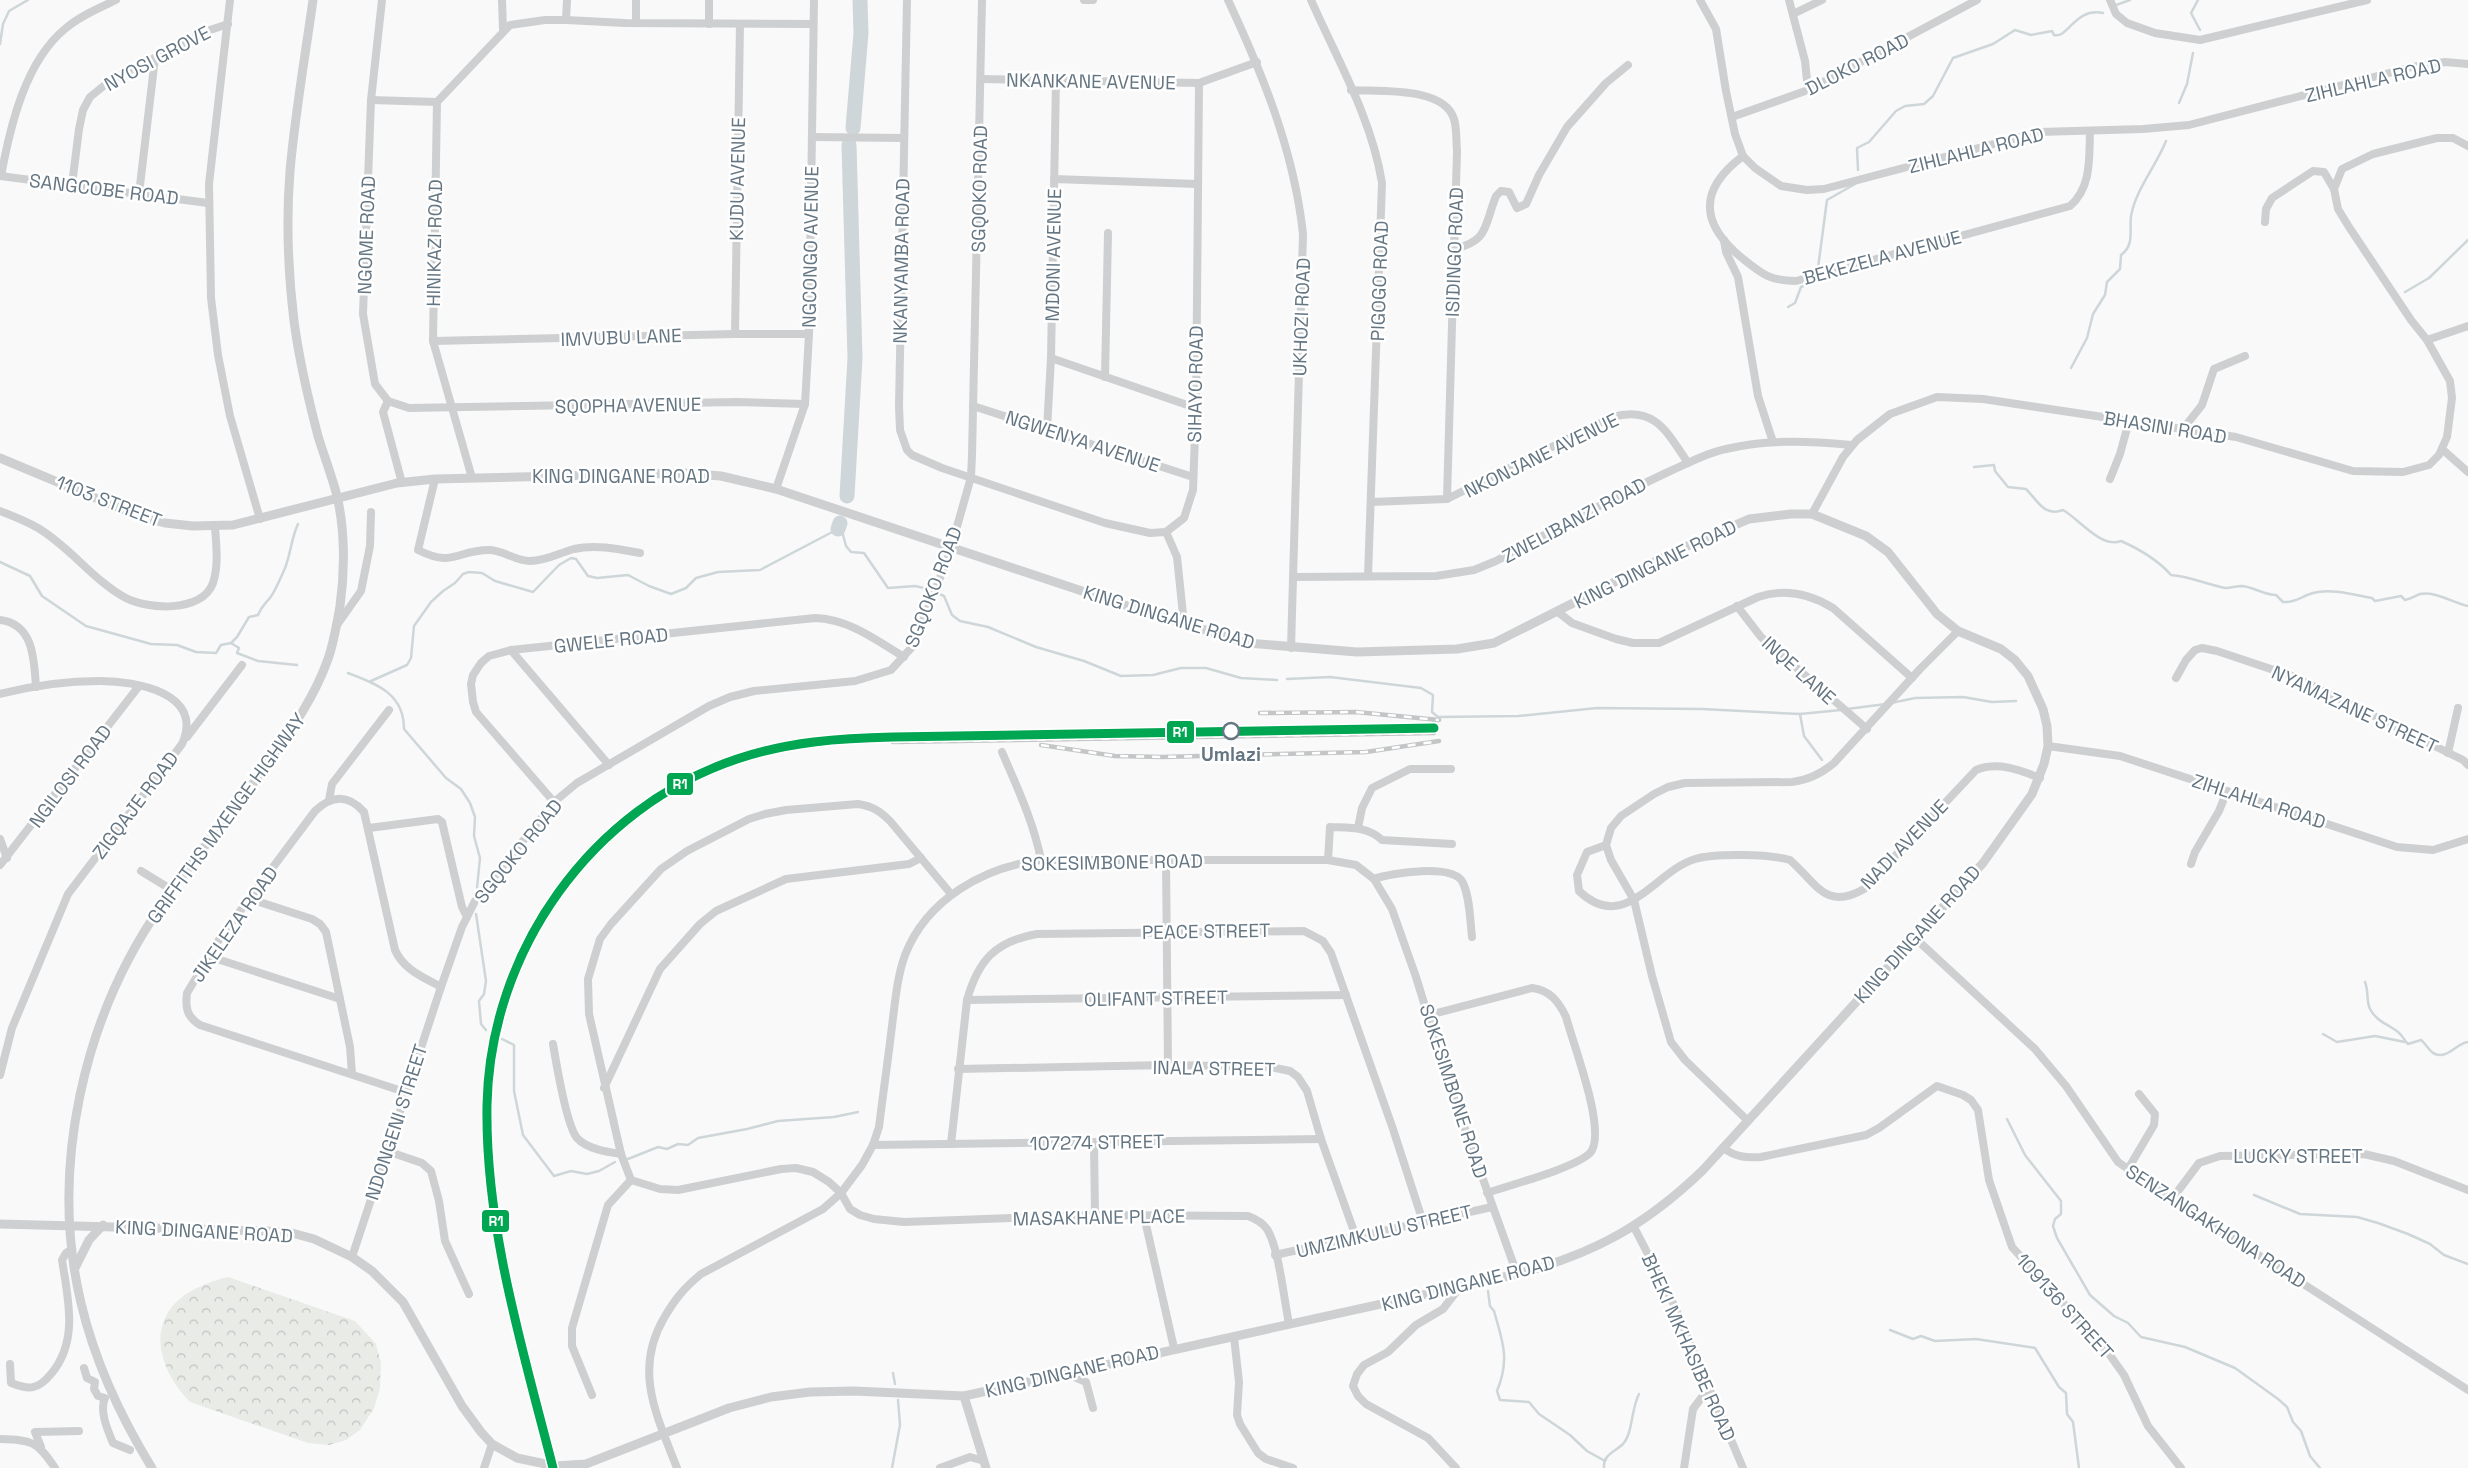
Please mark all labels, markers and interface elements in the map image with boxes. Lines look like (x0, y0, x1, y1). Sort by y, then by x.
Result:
street label: NYOSI GROVE (100, 20, 215, 97)
street label: DLOKO ROAD (1801, 28, 1913, 101)
street label: ZIHLAHLA ROAD (2303, 53, 2444, 108)
street label: NKANKANE AVENUE (1006, 68, 1176, 95)
street label: KUDU AVENUE (724, 117, 751, 241)
street label: ZIHLAHLA ROAD (1906, 122, 2047, 179)
street label: SGQOKO ROAD (966, 125, 993, 253)
street label: NGCONGO AVENUE (797, 166, 824, 328)
street label: SANGCOBE ROAD (28, 168, 180, 211)
street label: NGOME ROAD (352, 175, 381, 295)
street label: NKANYAMBA ROAD (888, 178, 915, 344)
street label: HINIKAZI ROAD (421, 179, 448, 307)
street label: ISIDINGO ROAD (1440, 187, 1469, 317)
street label: MDONI AVENUE (1040, 188, 1067, 322)
street label: PIGOGO ROAD (1365, 220, 1394, 342)
street label: BEKEZELA AVENUE (1800, 224, 1964, 291)
street label: UKHOZI ROAD (1287, 257, 1316, 377)
street label: IMVUBU LANE (560, 323, 682, 352)
street label: SIHAYO ROAD (1182, 325, 1209, 443)
street label: SQOPHA AVENUE (554, 392, 702, 419)
street label: NGWENYA AVENUE (1002, 405, 1163, 478)
street label: BHASINI ROAD (2102, 405, 2228, 450)
street label: NKONJANE AVENUE (1460, 407, 1623, 504)
street label: KING DINGANE ROAD (532, 464, 710, 489)
street label: 1103 STREET (52, 470, 165, 533)
street label: ZWELIBANZI ROAD (1498, 472, 1651, 569)
street label: KING DINGANE ROAD (1570, 514, 1741, 615)
street label: SGQOKO ROAD (899, 523, 968, 651)
street label: KING DINGANE ROAD (1080, 580, 1258, 655)
street label: GWELE ROAD (553, 622, 669, 659)
street label: INQE LANE (1756, 631, 1841, 710)
street label: NYAMAZANE STREET (2267, 660, 2442, 759)
street label: GRIFFITHS MXENGE HIGHWAY (141, 708, 312, 929)
street label: NGILOSI ROAD (23, 720, 117, 833)
line badge: R1 (1166, 720, 1195, 744)
marker: Umlazi (1222, 722, 1240, 740)
text: R1 (1172, 723, 1188, 741)
place label: Umlazi (1201, 742, 1261, 767)
street label: ZIGQAJE ROAD (87, 746, 184, 864)
street label: ZIHLAHLA ROAD (2189, 768, 2329, 835)
line badge: R1 (666, 772, 694, 796)
text: R1 (672, 775, 688, 793)
street label: SGQOKO ROAD (469, 794, 568, 909)
street label: NADI AVENUE (1855, 794, 1954, 895)
street label: SOKESIMBONE ROAD (1021, 848, 1203, 877)
street label: KING DINGANE ROAD (1849, 860, 1986, 1009)
street label: JIKELEZA ROAD (185, 861, 284, 987)
street label: PEACE STREET (1142, 918, 1270, 945)
street label: OLIFANT STREET (1084, 985, 1228, 1012)
street label: SOKESIMBONE ROAD (1414, 1001, 1494, 1182)
street label: NDONGENI STREET (359, 1041, 434, 1203)
street label: INALA STREET (1152, 1055, 1276, 1082)
street label: 107274 STREET (1029, 1129, 1165, 1156)
street label: LUCKY STREET (2233, 1144, 2363, 1169)
street label: SENZANGAKHONA ROAD (2121, 1159, 2311, 1294)
street label: UMZIMKULU STREET (1294, 1199, 1475, 1264)
street label: MASAKHANE PLACE (1012, 1203, 1186, 1232)
line badge: R1 (481, 1209, 510, 1233)
text: R1 (488, 1212, 504, 1230)
street label: KING DINGANE ROAD (114, 1214, 293, 1249)
street label: 109136 STREET (2010, 1248, 2119, 1365)
street label: KING DINGANE ROAD (1379, 1250, 1557, 1317)
street label: BHEKI MKHASIBE ROAD (1636, 1250, 1741, 1445)
street label: KING DINGANE ROAD (983, 1339, 1162, 1404)

